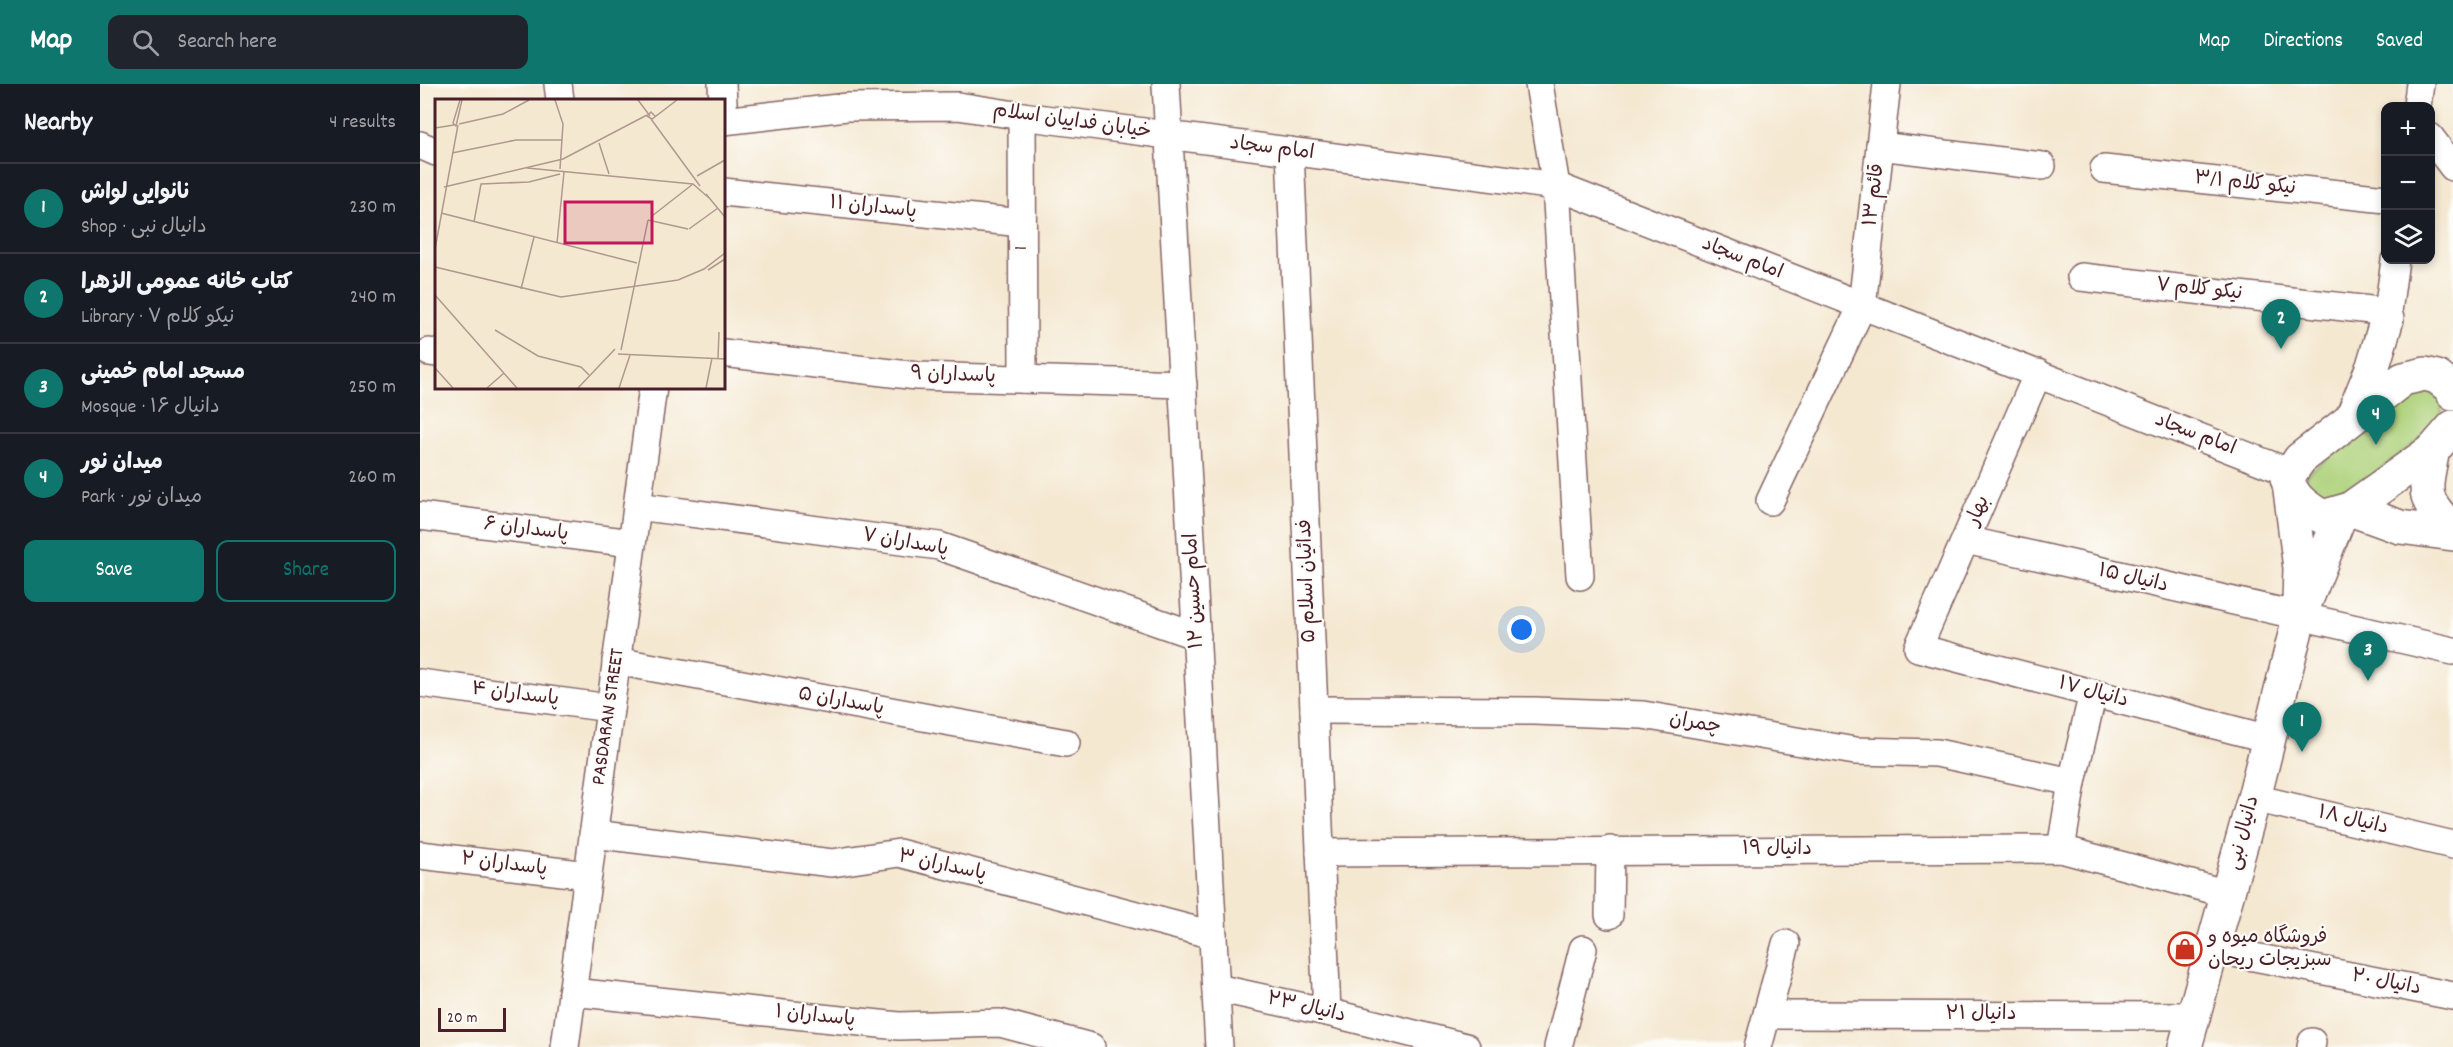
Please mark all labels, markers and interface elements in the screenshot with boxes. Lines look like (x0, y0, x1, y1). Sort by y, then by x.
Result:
search box (108, 15, 528, 69)
text: Map (30, 22, 72, 62)
icon: search (129, 26, 162, 59)
text: Search here (177, 27, 277, 58)
text: Map (2199, 27, 2230, 57)
text: Directions (2263, 27, 2343, 57)
text: Saved (2376, 27, 2423, 57)
street label: خیابان فداییان اسلام (991, 97, 1153, 147)
inset map (435, 99, 724, 388)
map controls (2381, 102, 2435, 264)
button: + (2381, 102, 2435, 156)
text: Nearby (24, 105, 92, 142)
text: 4 results (329, 109, 396, 137)
street label: امام سجاد (1228, 130, 1316, 168)
button: − (2381, 156, 2435, 210)
street label: قائم ۱۳ (1857, 162, 1893, 228)
street label: نیکو کلام ۳/۱ (2193, 165, 2297, 203)
text: نانوایی لواش (81, 178, 191, 209)
street label: پاسداران ۱۱ (828, 190, 918, 226)
text: 1 (41, 194, 46, 222)
text: 230 m (349, 194, 396, 222)
button: layers (2381, 210, 2435, 264)
text: Shop · دانیال نبی (81, 214, 207, 242)
street label: امام سجاد (1697, 231, 1787, 287)
street label: 1 (1008, 246, 1036, 250)
text: کتاب خانه عمومی الزهرا (81, 268, 293, 299)
street label: نیکو کلام ٧ (2154, 272, 2244, 308)
text: 2 (39, 284, 48, 312)
text: 240 m (350, 284, 396, 312)
pin: 2 (2262, 300, 2300, 349)
text: Library · نیکو کلام ٧ (81, 304, 234, 332)
text: مسجد امام خمینی (81, 358, 245, 389)
street label: پاسداران ۹ (910, 361, 996, 391)
text: 3 (39, 374, 48, 402)
text: 250 m (349, 374, 396, 402)
text: Mosque · دانیال ۱۶ (81, 394, 220, 422)
pin: 4 (2356, 396, 2396, 445)
street label: امام سجاد (2150, 407, 2240, 463)
text: میدان نور (81, 448, 163, 479)
text: 4 (39, 464, 48, 492)
text: 260 m (348, 464, 396, 492)
text: Park · میدان نور (81, 484, 202, 512)
street label: بهار (1959, 492, 1998, 532)
street label: پاسداران ۶ (482, 511, 570, 549)
street label: فدائیان اسلام ۵ (1292, 519, 1324, 643)
street label: پاسداران ۷ (860, 522, 950, 564)
street label: امام حسین ۱۲ (1178, 532, 1212, 650)
button: Save (24, 540, 204, 602)
button: Share (216, 540, 396, 602)
street label: دانیال ۱۵ (2095, 557, 2171, 601)
your location (1507, 615, 1536, 644)
pin: 3 (2348, 632, 2388, 681)
street label: PASDARAN STREET (586, 647, 632, 787)
street label: دانیال ۱۷ (2055, 670, 2131, 716)
street label: پاسداران ۴ (470, 676, 560, 714)
street label: پاسداران ۵ (796, 681, 886, 723)
pin: 1 (2282, 702, 2322, 752)
street label: چمران (1667, 706, 1723, 742)
street label: دانیال نبی (2221, 793, 2267, 873)
street label: دانیال ۱۸ (2315, 799, 2391, 843)
street label: دانیال ۱۹ (1742, 836, 1812, 864)
street label: پاسداران ۳ (895, 843, 989, 889)
street label: پاسداران ۲ (459, 846, 549, 884)
place label: فروشگاه میوه و سبزیجات ریحان (2206, 924, 2332, 975)
shop icon: فروشگاه میوه و سبزیجات ریحان (2167, 931, 2203, 967)
street label: دانیال ۲۰ (2349, 963, 2423, 1003)
street label: دانیال ۲۳ (1264, 985, 1348, 1031)
street label: پاسداران ۱ (774, 999, 856, 1035)
street label: دانیال ۲۱ (1946, 1001, 2016, 1029)
scale bar (438, 1005, 506, 1032)
text: 20 m (447, 1007, 477, 1030)

